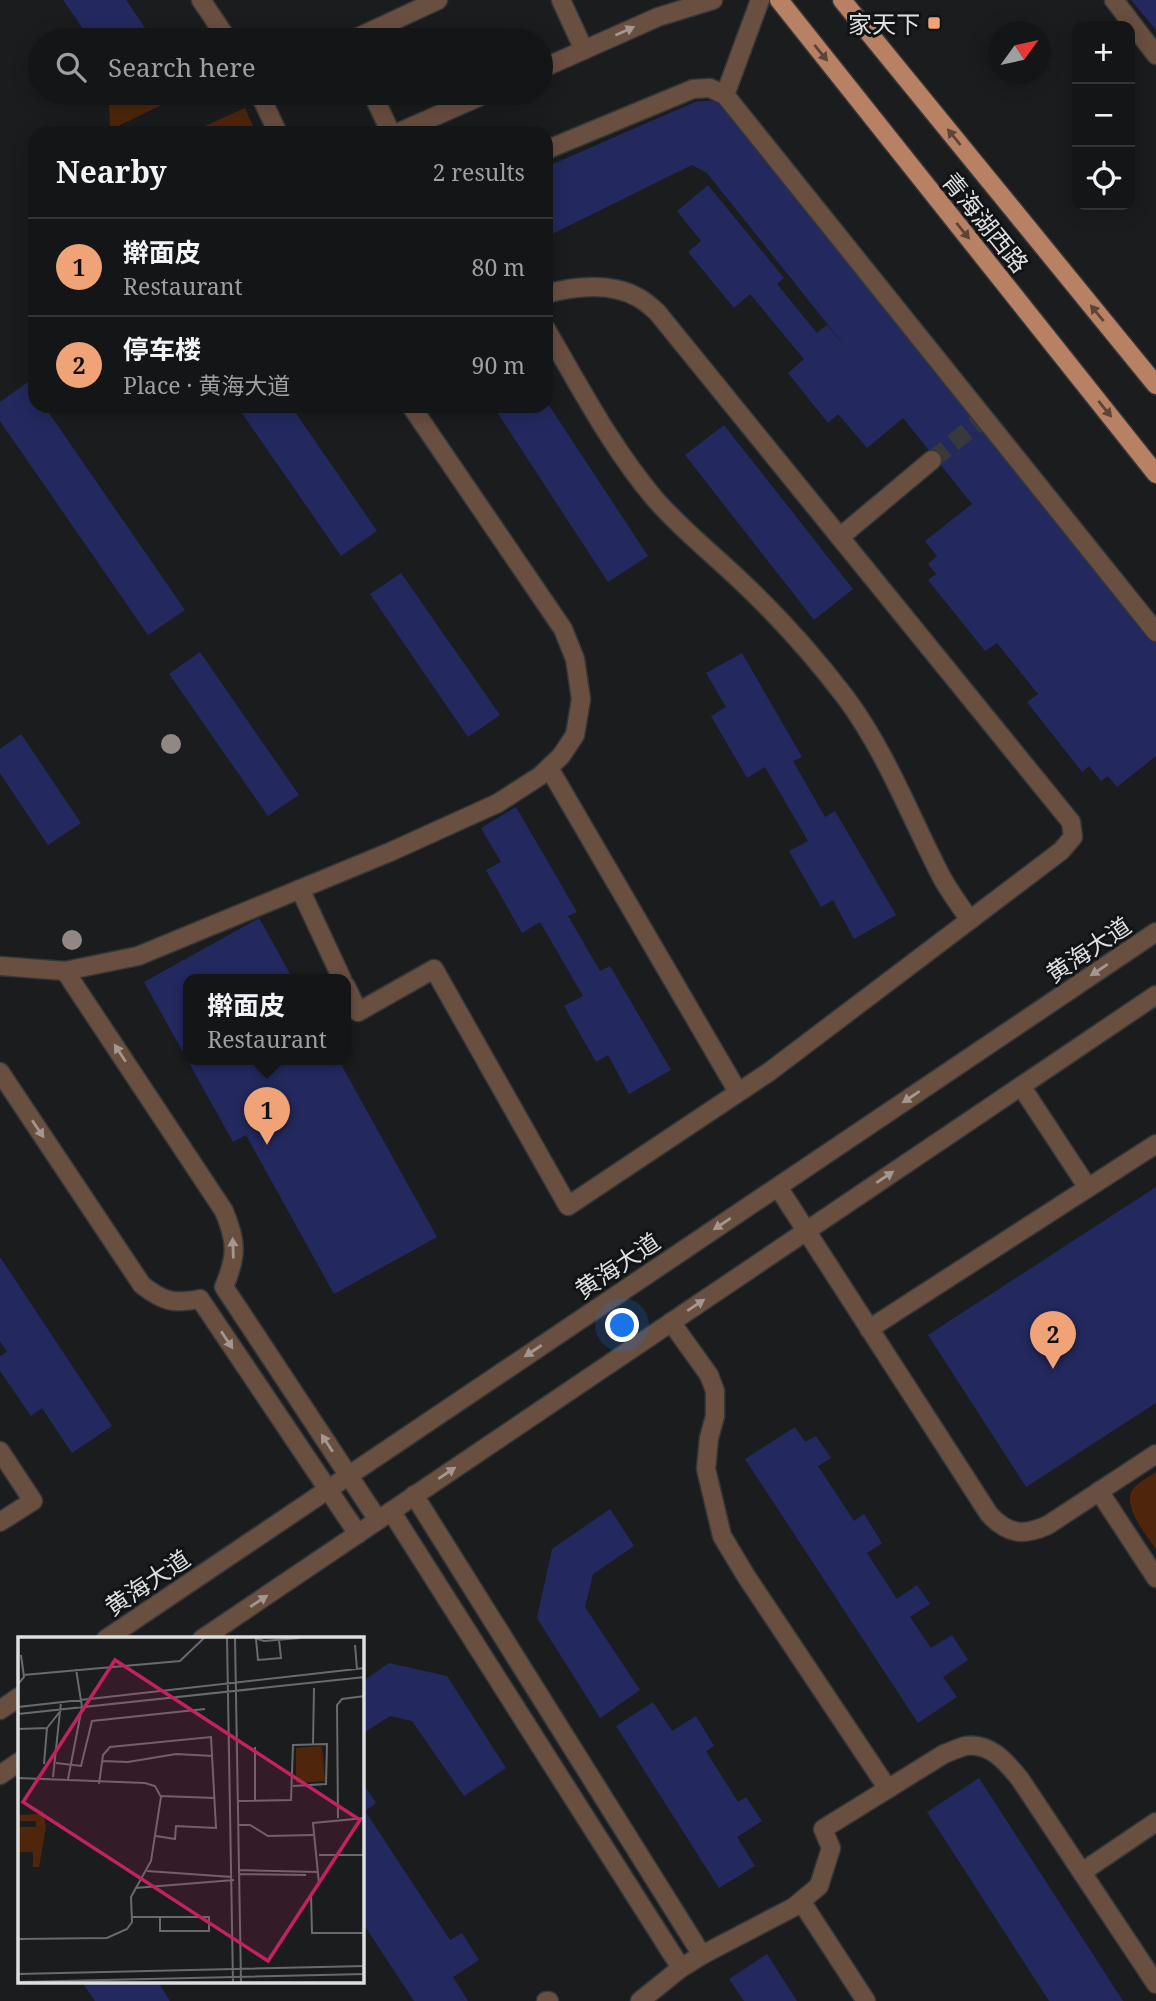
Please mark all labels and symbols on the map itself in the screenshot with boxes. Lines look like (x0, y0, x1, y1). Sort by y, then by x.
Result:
place label: 家天下 (848, 7, 920, 40)
marker: 家天下 (926, 15, 942, 31)
north arrow (988, 21, 1051, 84)
one-way arrow (615, 25, 636, 36)
one-way arrow (813, 45, 828, 62)
one-way arrow (946, 128, 961, 146)
street label: 青海湖西路 (935, 165, 1037, 279)
one-way arrow (955, 223, 970, 240)
one-way arrow (1090, 305, 1105, 323)
one-way arrow (1097, 400, 1112, 418)
street label: 黄海大道 (1039, 908, 1137, 990)
one-way arrow (1090, 963, 1109, 976)
one-way arrow (113, 1044, 126, 1063)
pin: 1 (244, 1087, 290, 1145)
one-way arrow (902, 1090, 920, 1104)
one-way arrow (31, 1120, 45, 1138)
one-way arrow (875, 1171, 895, 1184)
one-way arrow (713, 1217, 731, 1231)
street label: 黄海大道 (568, 1224, 666, 1306)
one-way arrow (227, 1237, 239, 1259)
one-way arrow (687, 1299, 706, 1312)
your location (605, 1308, 639, 1342)
pin: 2 (1030, 1311, 1076, 1369)
one-way arrow (221, 1330, 234, 1350)
one-way arrow (524, 1344, 542, 1358)
one-way arrow (321, 1433, 334, 1452)
one-way arrow (438, 1466, 456, 1480)
street label: 黄海大道 (98, 1541, 196, 1623)
one-way arrow (249, 1594, 268, 1607)
inset map (18, 1637, 364, 1983)

